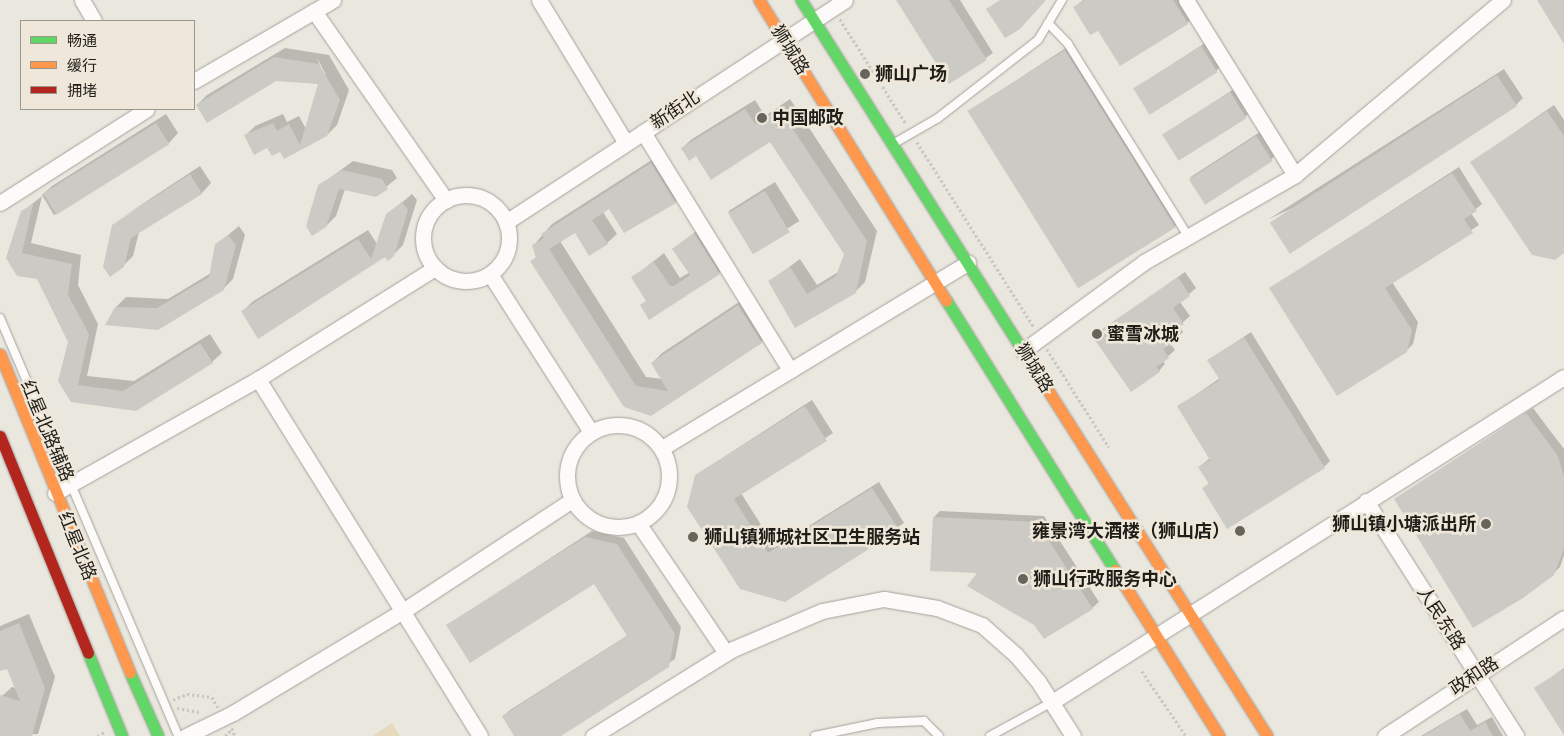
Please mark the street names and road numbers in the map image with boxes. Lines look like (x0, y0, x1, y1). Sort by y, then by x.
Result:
street label: 狮城路 (767, 21, 813, 79)
street label: 新街北 (646, 86, 704, 134)
street label: 狮城路 (1011, 339, 1057, 397)
street label: 红星北路辅路 (16, 377, 78, 485)
street label: 红星北路 (54, 509, 100, 583)
street label: 人民东路 (1412, 582, 1470, 654)
street label: 政和路 (1445, 652, 1503, 700)

